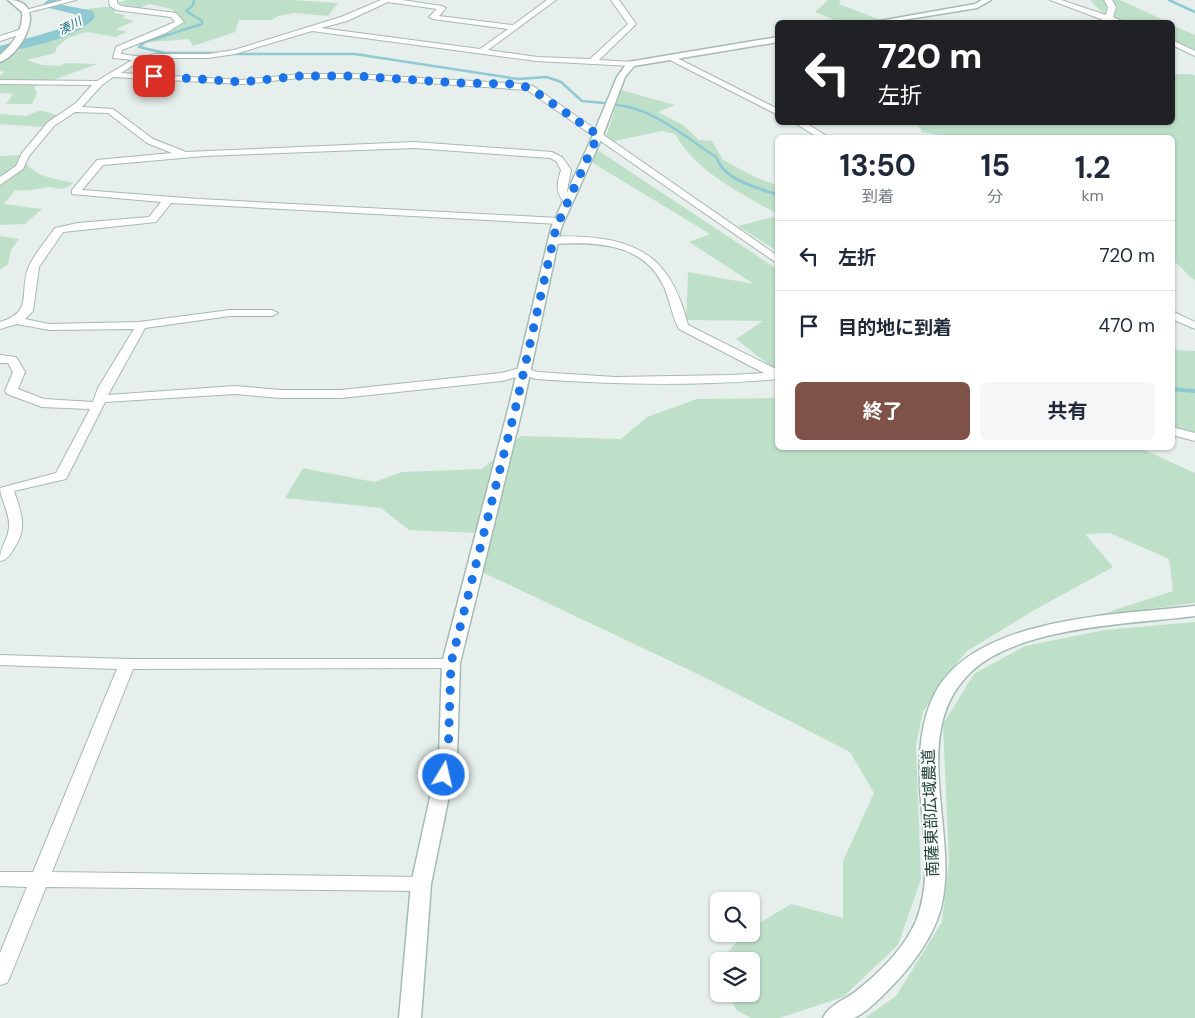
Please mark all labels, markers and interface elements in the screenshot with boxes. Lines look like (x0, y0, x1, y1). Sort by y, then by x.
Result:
water label: 湊川 (56, 13, 86, 39)
text: 720 m (878, 33, 982, 79)
icon: left (795, 40, 860, 105)
pin (133, 55, 175, 97)
icon: arrive (140, 62, 168, 90)
text: 左折 (878, 81, 922, 110)
text: 13:50 (840, 146, 916, 185)
text: 15 (981, 146, 1010, 185)
text: 1.2 (1075, 148, 1110, 187)
text: km (1081, 185, 1104, 206)
text: 到着 (862, 186, 894, 207)
text: 分 (987, 186, 1003, 207)
icon: left (795, 242, 823, 270)
text: 720 m (1100, 243, 1155, 268)
text: 左折 (838, 245, 876, 270)
icon: arrive (795, 312, 823, 340)
text: 470 m (1099, 313, 1155, 338)
text: 目的地に到着 (838, 315, 952, 340)
button: 終了 (795, 382, 970, 440)
button: 共有 (980, 382, 1155, 440)
position arrow (417, 748, 469, 800)
street label: 南薩東部広域農道 (918, 749, 943, 877)
map controls (710, 892, 760, 1002)
button: search (710, 892, 760, 942)
button: layers (710, 952, 760, 1002)

